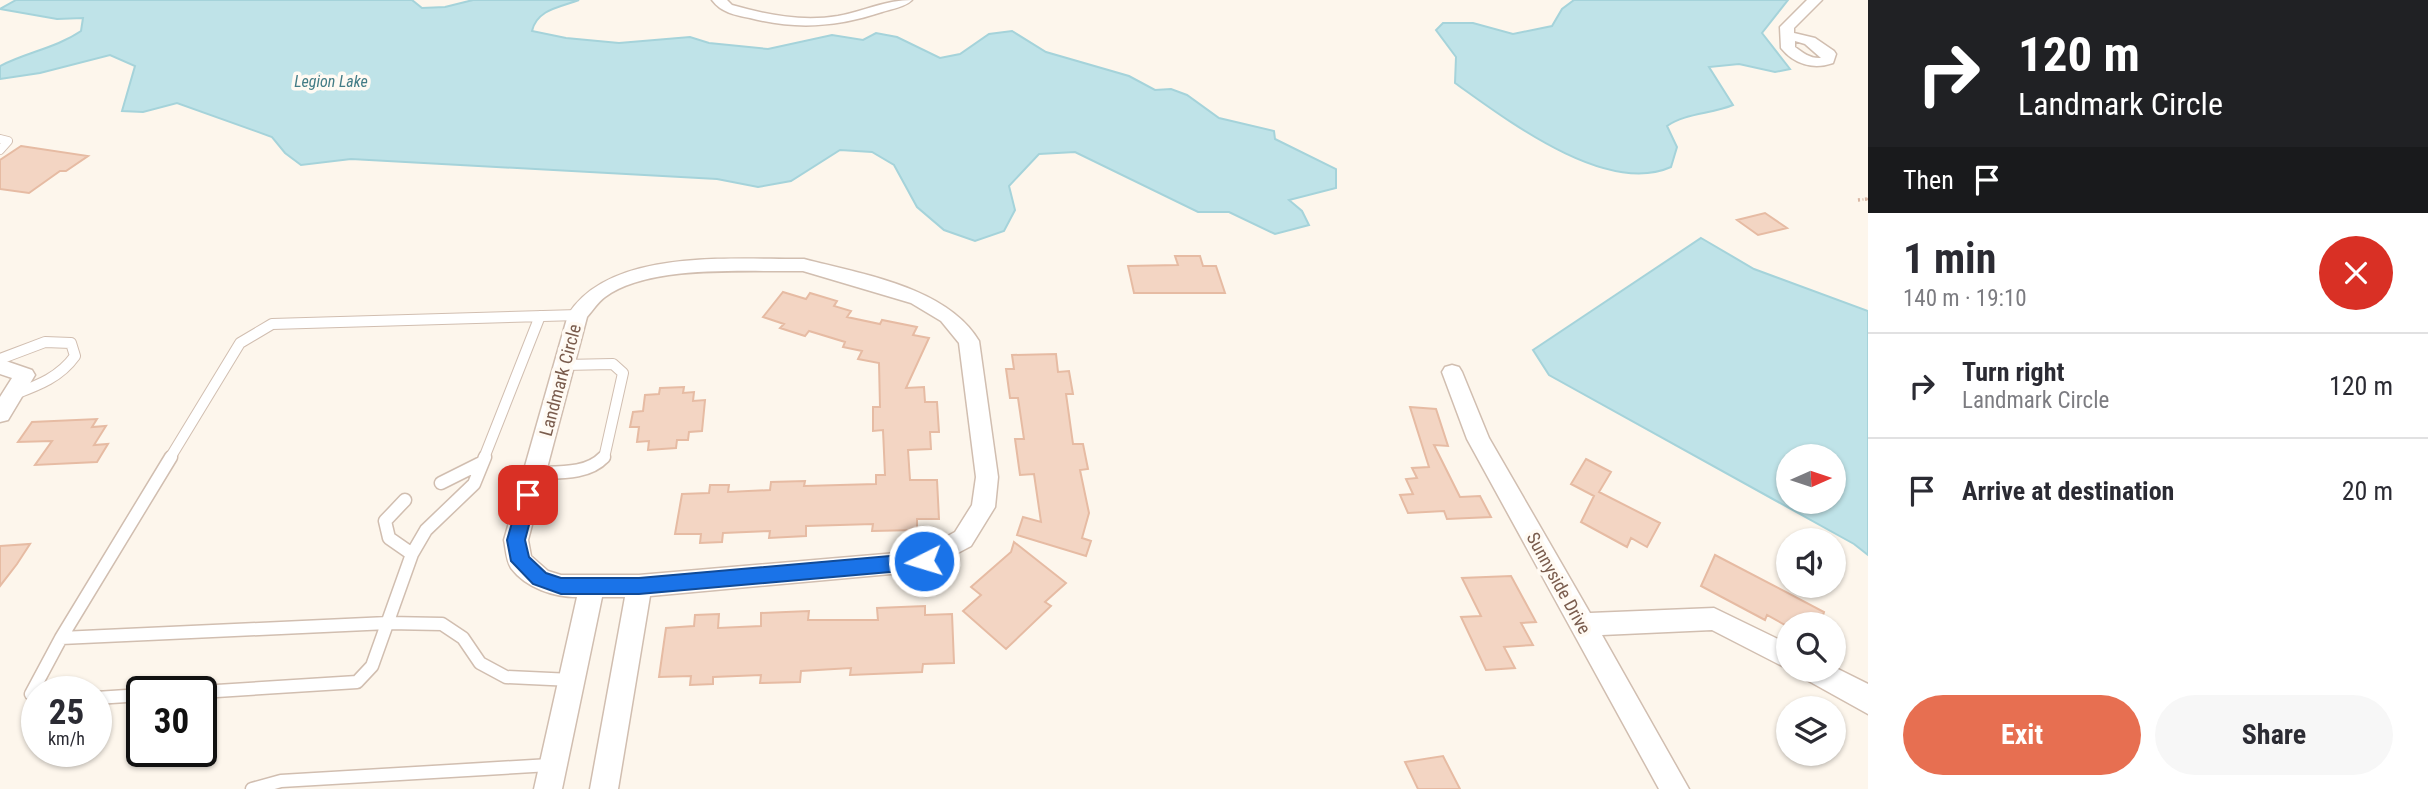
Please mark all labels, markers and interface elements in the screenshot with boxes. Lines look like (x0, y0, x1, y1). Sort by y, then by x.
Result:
text: 120 m (2018, 26, 2140, 83)
icon: right (1903, 28, 1994, 119)
water label: Legion Lake (294, 72, 368, 91)
text: Landmark Circle (2018, 85, 2223, 123)
icon: arrive (1968, 161, 2006, 199)
text: Then (1903, 165, 1954, 195)
text: 1 min (1903, 234, 1996, 283)
button: close (2319, 236, 2393, 310)
text: 140 m · 19:10 (1903, 285, 2027, 312)
street label: Landmark Circle (535, 322, 585, 438)
text: Turn right (1962, 357, 2064, 387)
icon: right (1903, 367, 1941, 405)
text: 120 m (2329, 371, 2393, 401)
text: Landmark Circle (1962, 387, 2109, 414)
north arrow (1776, 444, 1846, 514)
map controls (1776, 444, 1846, 766)
pin (498, 465, 558, 525)
icon: arrive (1903, 472, 1941, 510)
icon: arrive (509, 476, 547, 514)
text: Arrive at destination (1962, 476, 2174, 506)
text: 20 m (2342, 476, 2393, 506)
position arrow (887, 524, 961, 598)
button: sound (1776, 528, 1846, 598)
street label: Sunnyside Drive (1522, 529, 1596, 637)
button: search (1776, 612, 1846, 682)
speed limit sign: 30 (126, 676, 217, 767)
text: 25 (49, 692, 84, 733)
button: Exit (1903, 695, 2141, 775)
button: Share (2155, 695, 2393, 775)
button: layers (1776, 696, 1846, 766)
text: km/h (48, 728, 85, 749)

